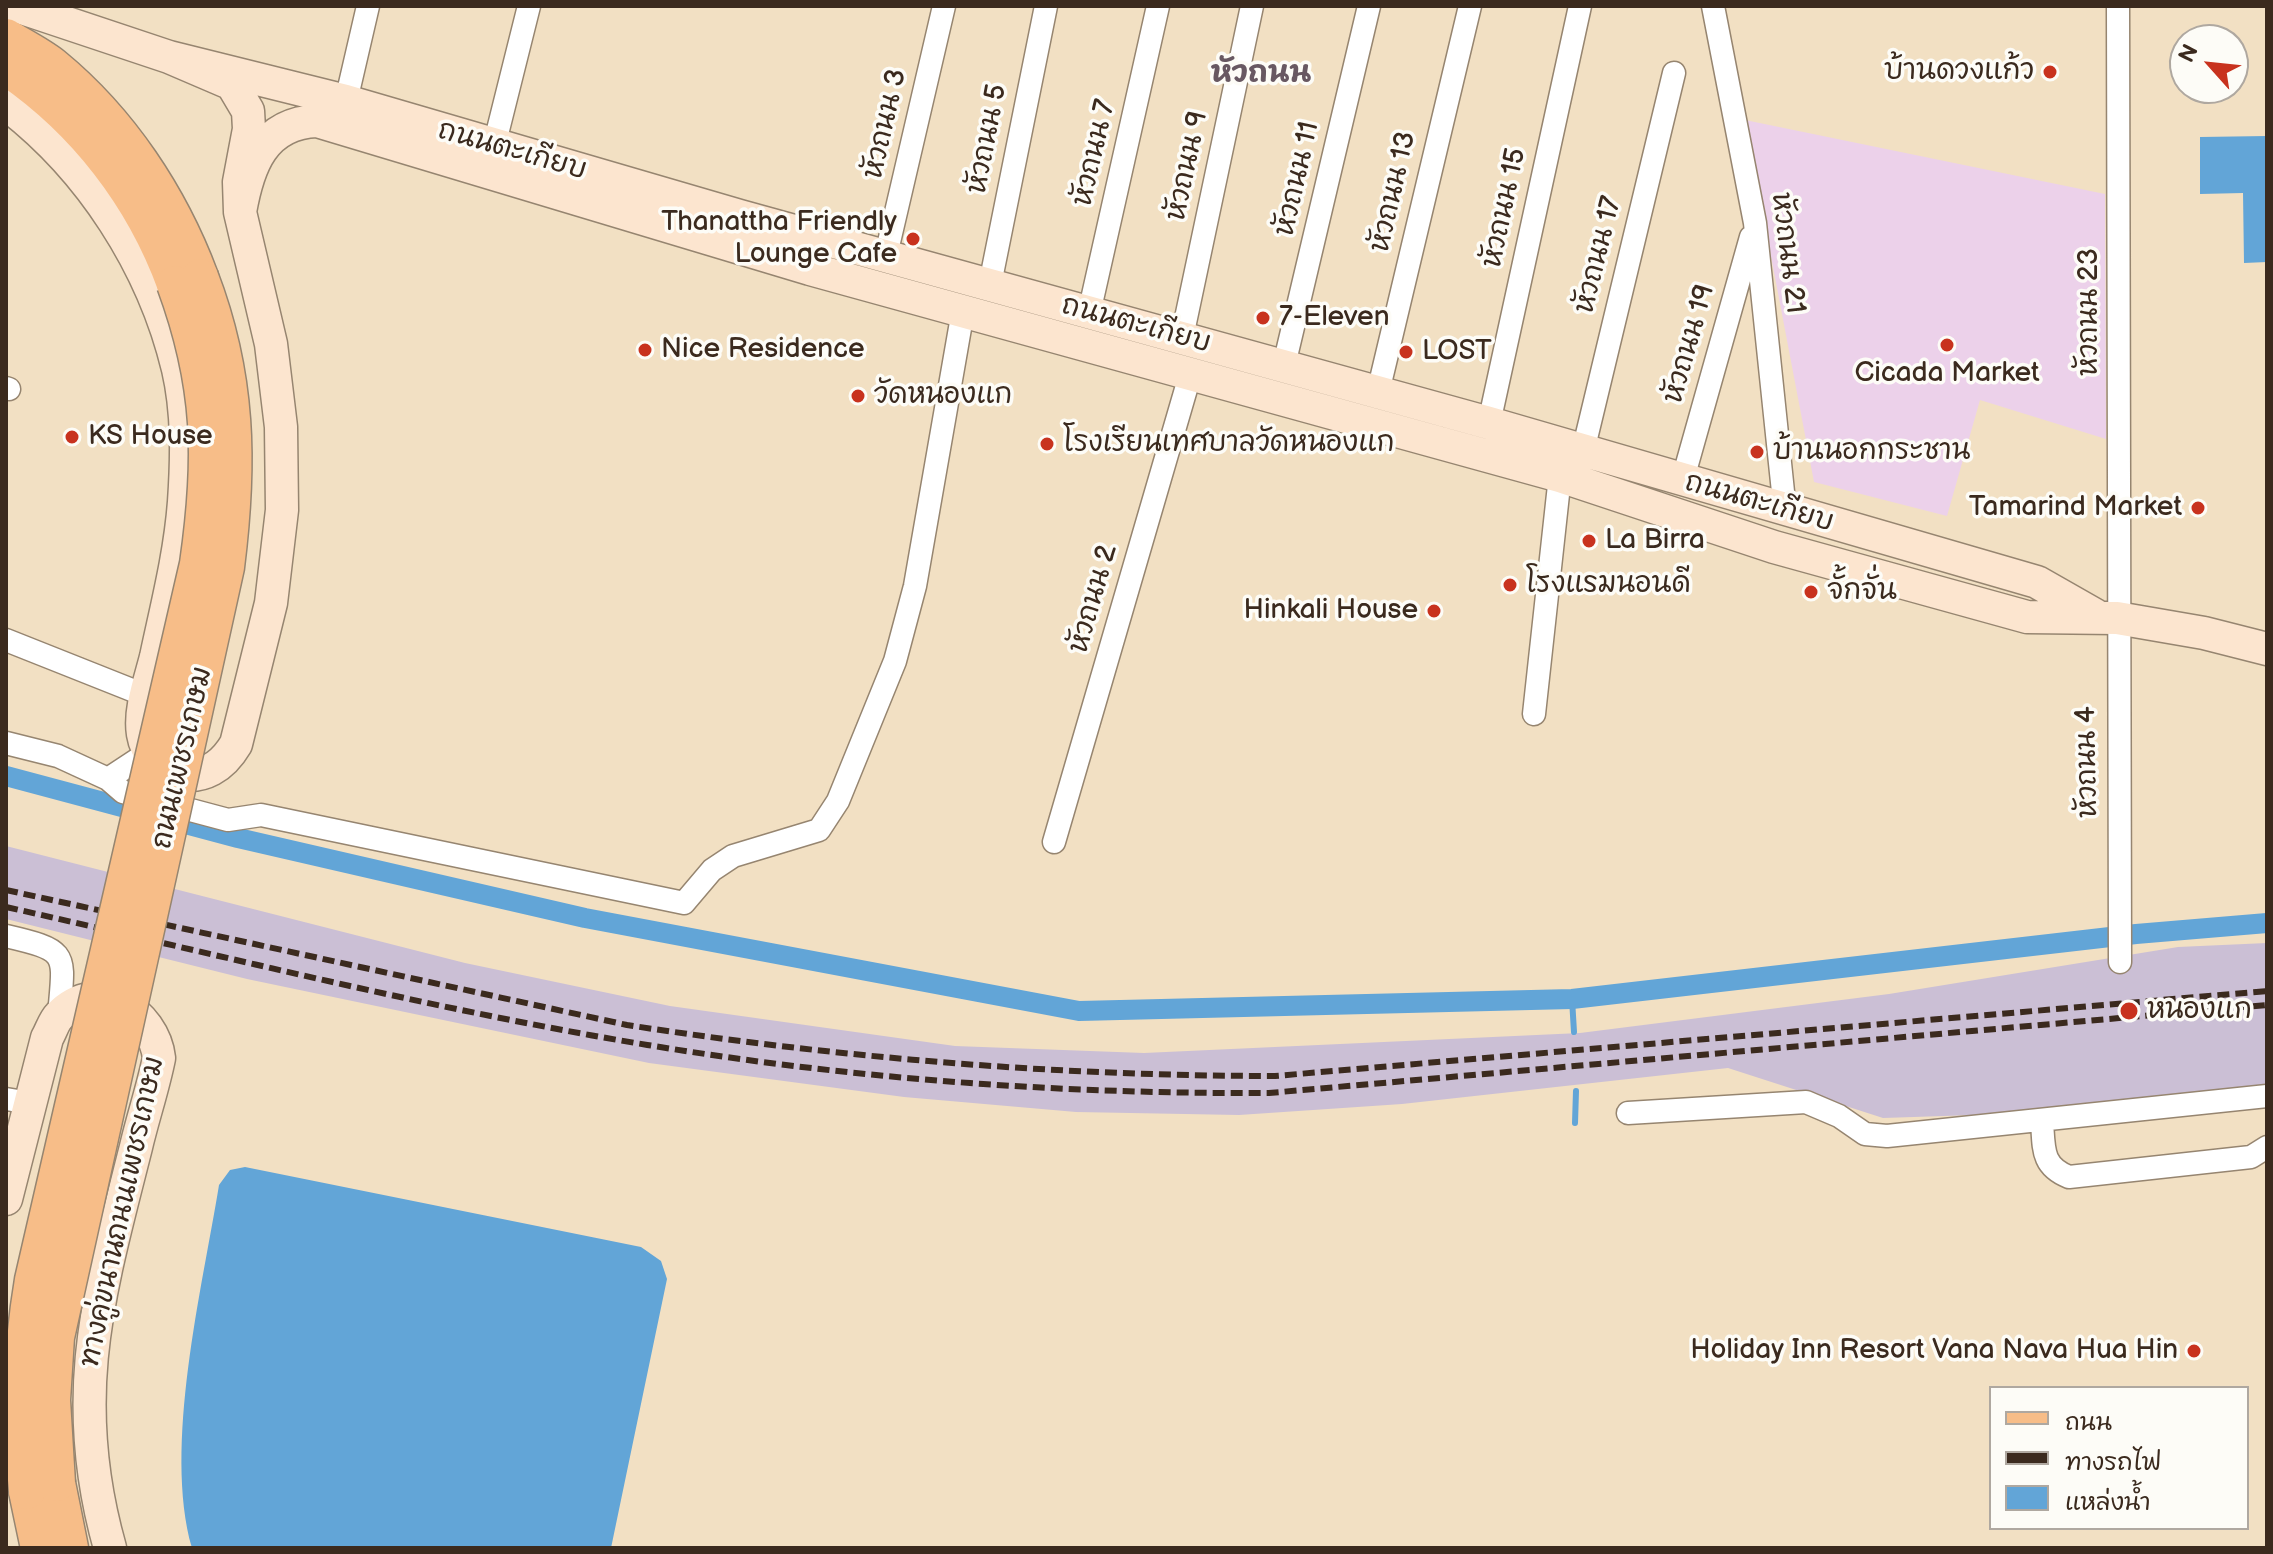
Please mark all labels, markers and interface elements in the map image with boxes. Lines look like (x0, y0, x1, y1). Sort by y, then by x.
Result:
north arrow (2169, 24, 2249, 104)
text: N (2173, 40, 2205, 67)
place label: บ้านดวงแก้ว (1884, 55, 2034, 89)
district label: หัวถนน (1211, 56, 1311, 92)
marker: บ้านดวงแก้ว (2041, 63, 2059, 81)
street label: หัวถนน 3 (857, 66, 915, 182)
street label: หัวถนน 5 (961, 81, 1015, 197)
street label: หัวถนน 7 (1066, 96, 1124, 210)
street label: หัวถนน 9 (1160, 108, 1216, 224)
street label: ถนนตะเกียบ (434, 114, 590, 188)
street label: หัวถนน 11 (1269, 119, 1327, 239)
street label: หัวถนน 13 (1364, 128, 1424, 256)
street label: หัวถนน 15 (1476, 145, 1534, 271)
street label: หัวถนน 21 (1763, 191, 1811, 315)
street label: หัวถนน 17 (1568, 193, 1630, 317)
place label: Thanattha Friendly Lounge Cafe (661, 206, 897, 272)
marker: Thanattha Friendly Lounge Cafe (904, 230, 922, 248)
street label: หัวถนน 23 (2073, 248, 2107, 376)
street label: หัวถนน 19 (1657, 281, 1723, 407)
street label: ถนนตะเกียบ (1058, 289, 1214, 361)
place label: 7-Eleven (1279, 301, 1389, 335)
marker: 7-Eleven (1254, 309, 1272, 327)
place label: Nice Residence (661, 333, 865, 367)
place label: LOST (1422, 335, 1492, 369)
marker: Cicada Market (1938, 336, 1956, 354)
marker: Nice Residence (636, 341, 654, 359)
marker: LOST (1397, 343, 1415, 361)
place label: Cicada Market (1854, 357, 2040, 391)
place label: วัดหนองแก (874, 379, 1012, 413)
marker: วัดหนองแก (849, 387, 867, 405)
place label: KS House (88, 420, 213, 454)
place label: โรงเรียนเทศบาลวัดหนองแก (1063, 427, 1394, 461)
marker: KS House (63, 428, 81, 446)
marker: โรงเรียนเทศบาลวัดหนองแก (1038, 435, 1056, 453)
place label: บ้านนอกกระชาน (1773, 435, 1970, 469)
marker: บ้านนอกกระชาน (1748, 443, 1766, 461)
street label: ถนนตะเกียบ (1681, 466, 1837, 540)
place label: Tamarind Market (1969, 491, 2182, 525)
marker: Tamarind Market (2189, 499, 2207, 517)
place label: La Birra (1605, 524, 1705, 558)
marker: La Birra (1580, 532, 1598, 550)
street label: หัวถนน 2 (1063, 541, 1125, 657)
place label: โรงแรมนอนดี (1526, 568, 1691, 602)
place label: จั้กจั่น (1827, 575, 1897, 609)
marker: โรงแรมนอนดี (1501, 576, 1519, 594)
marker: จั้กจั่น (1802, 583, 1820, 601)
place label: Hinkali House (1244, 594, 1418, 628)
marker: Hinkali House (1425, 602, 1443, 620)
street label: ถนนเพชรเกษม (146, 664, 220, 852)
street label: หัวถนน 4 (2070, 706, 2106, 818)
place label: หนองแก (2147, 994, 2252, 1028)
marker: หนองแก (2118, 1000, 2140, 1022)
street label: ทางคู่ขนานถนนเพชรเกษม (74, 1053, 172, 1371)
place label: Holiday Inn Resort Vana Nava Hua Hin (1690, 1334, 2178, 1368)
marker: Holiday Inn Resort Vana Nava Hua Hin (2185, 1342, 2203, 1360)
legend (1989, 1386, 2249, 1530)
text: ถนน (2065, 1408, 2112, 1437)
text: ทางรถไฟ (2065, 1448, 2162, 1477)
text: แหล่งน้ำ (2065, 1488, 2151, 1517)

